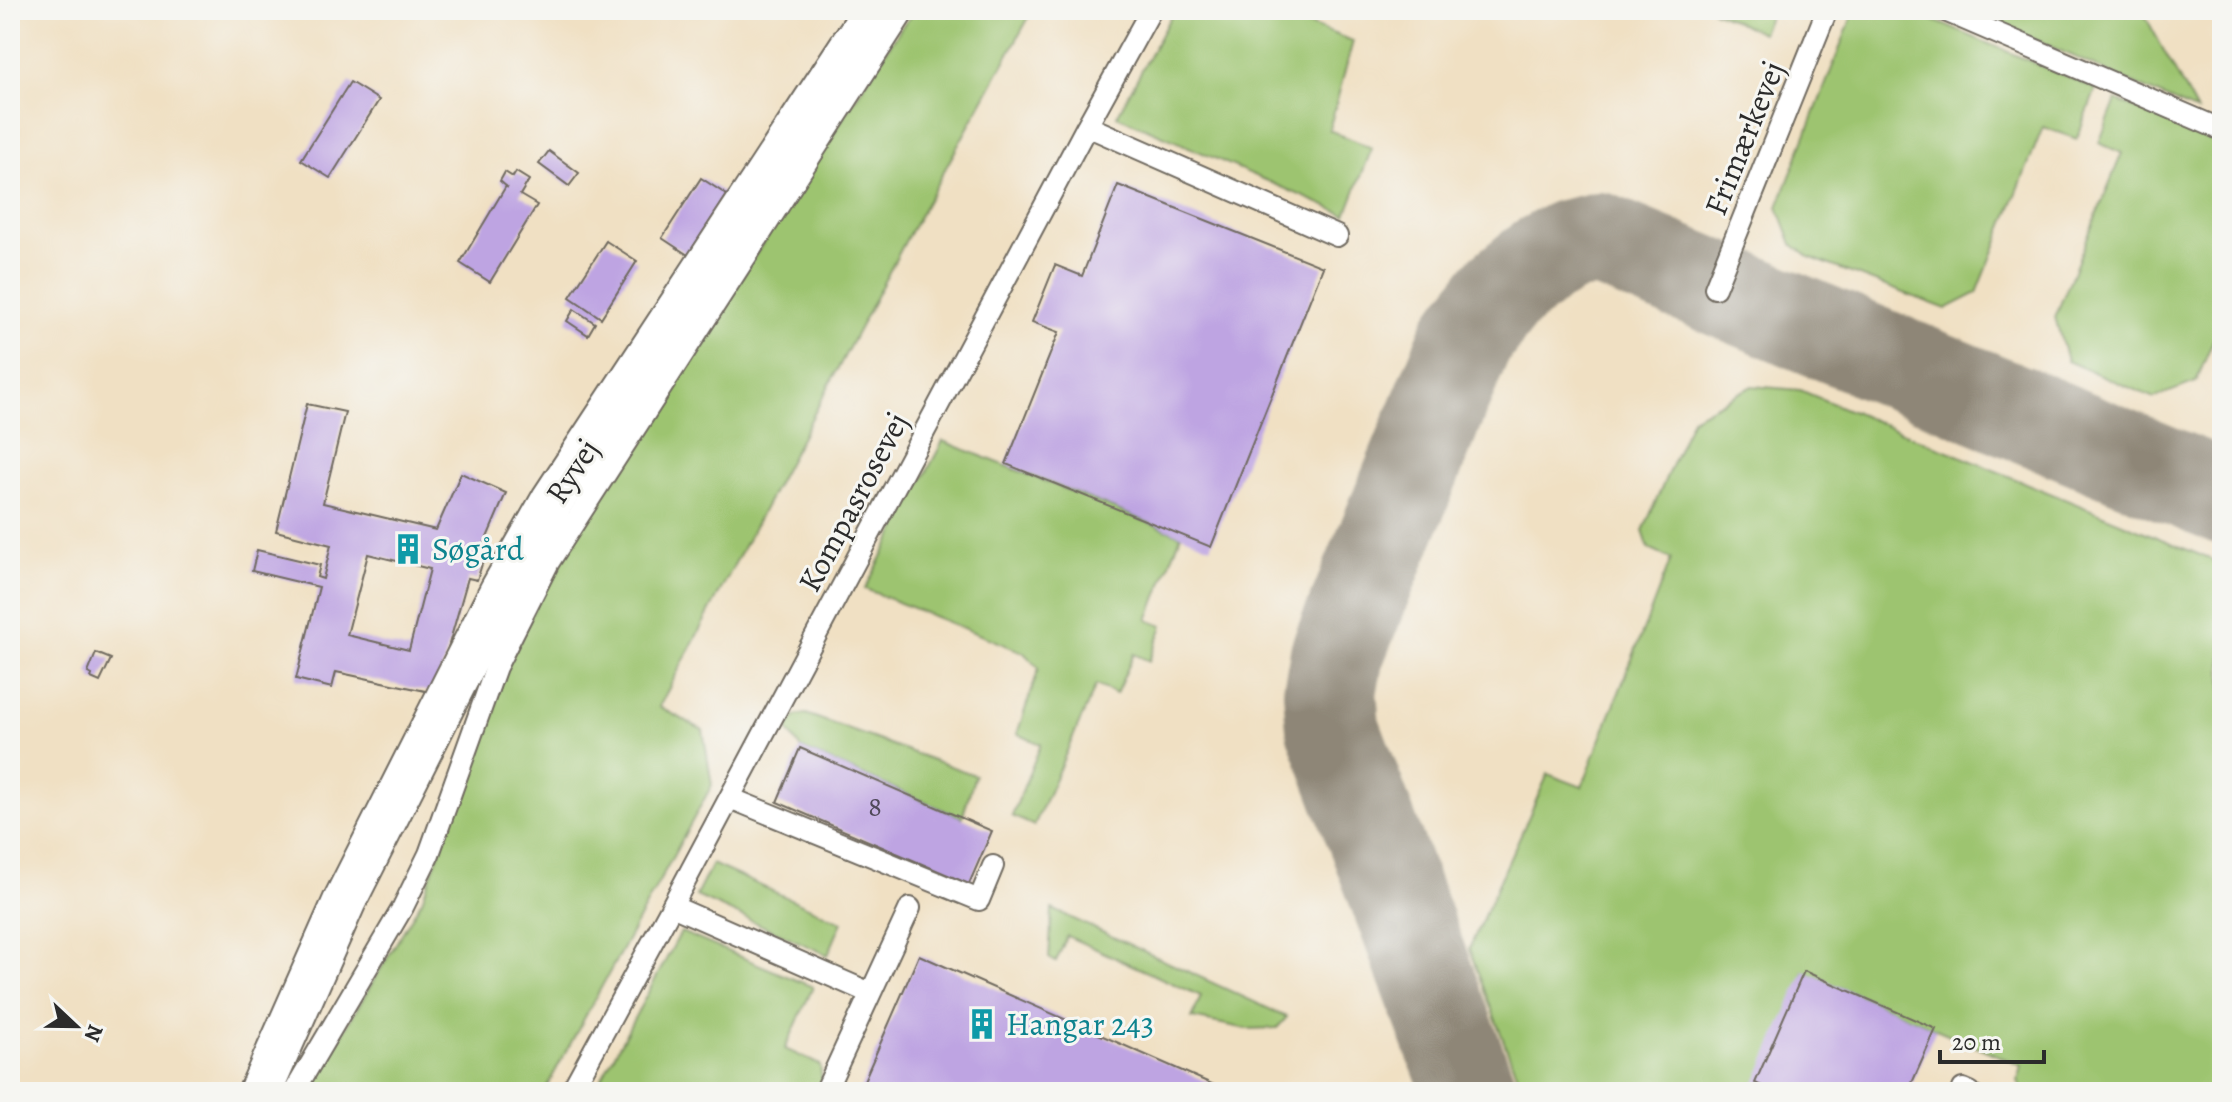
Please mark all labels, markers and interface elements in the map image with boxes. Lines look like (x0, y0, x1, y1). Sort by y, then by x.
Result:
street label: Frimærkevej (1693, 54, 1795, 222)
street label: Kompasrosevej (787, 404, 919, 600)
street label: Ryvej (535, 430, 609, 512)
place label: Søgård (432, 527, 525, 571)
building icon: Søgård (391, 532, 425, 566)
house number: 8 (868, 788, 882, 826)
north arrow (36, 986, 116, 1066)
place label: Hangar 243 (1006, 1002, 1154, 1046)
building icon: Hangar 243 (965, 1007, 999, 1041)
scale bar (1940, 1014, 2044, 1064)
text: N (77, 1020, 111, 1046)
text: 20 m (1952, 1026, 2001, 1058)

